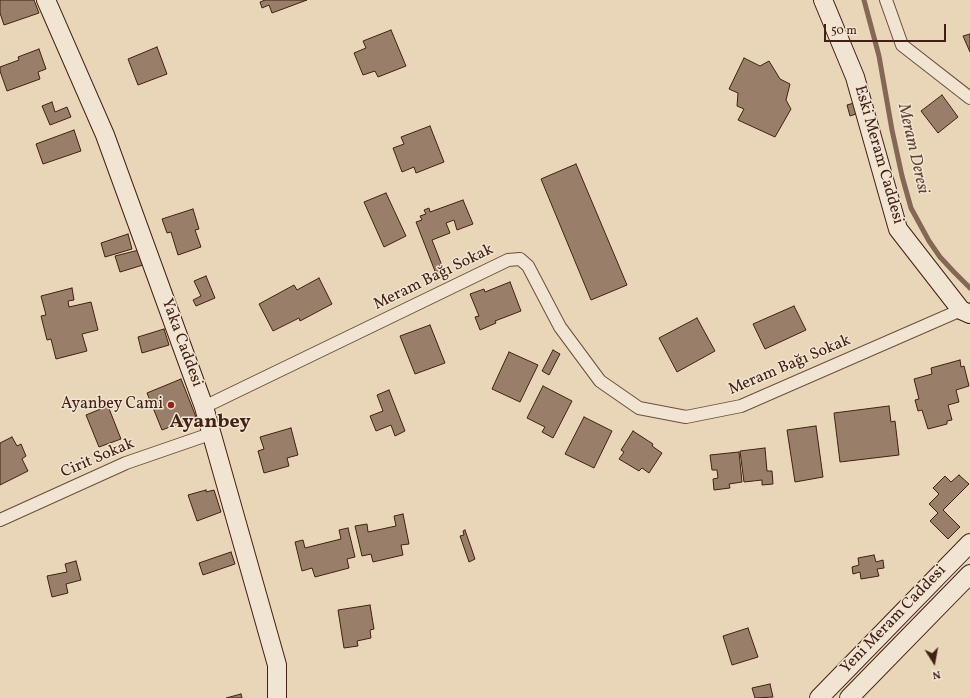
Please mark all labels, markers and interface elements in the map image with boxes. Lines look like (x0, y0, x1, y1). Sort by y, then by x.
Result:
scale bar (826, 16, 948, 42)
text: 50 m (831, 23, 857, 39)
street label: Eski Meram Caddesi (849, 84, 907, 226)
water label: Meram Deresi (892, 102, 932, 196)
street label: Meram Bağı Sokak (371, 241, 497, 315)
street label: Yaka Caddesi (156, 296, 206, 390)
street label: Meram Bağı Sokak (726, 332, 854, 400)
place label: Ayanbey Cami (61, 395, 163, 415)
marker: Ayanbey Cami (166, 400, 176, 410)
district label: Ayanbey (169, 411, 251, 435)
street label: Cirit Sokak (58, 435, 138, 483)
street label: Yeni Meram Caddesi (837, 562, 951, 678)
north arrow (914, 642, 954, 682)
text: N (931, 666, 942, 682)

